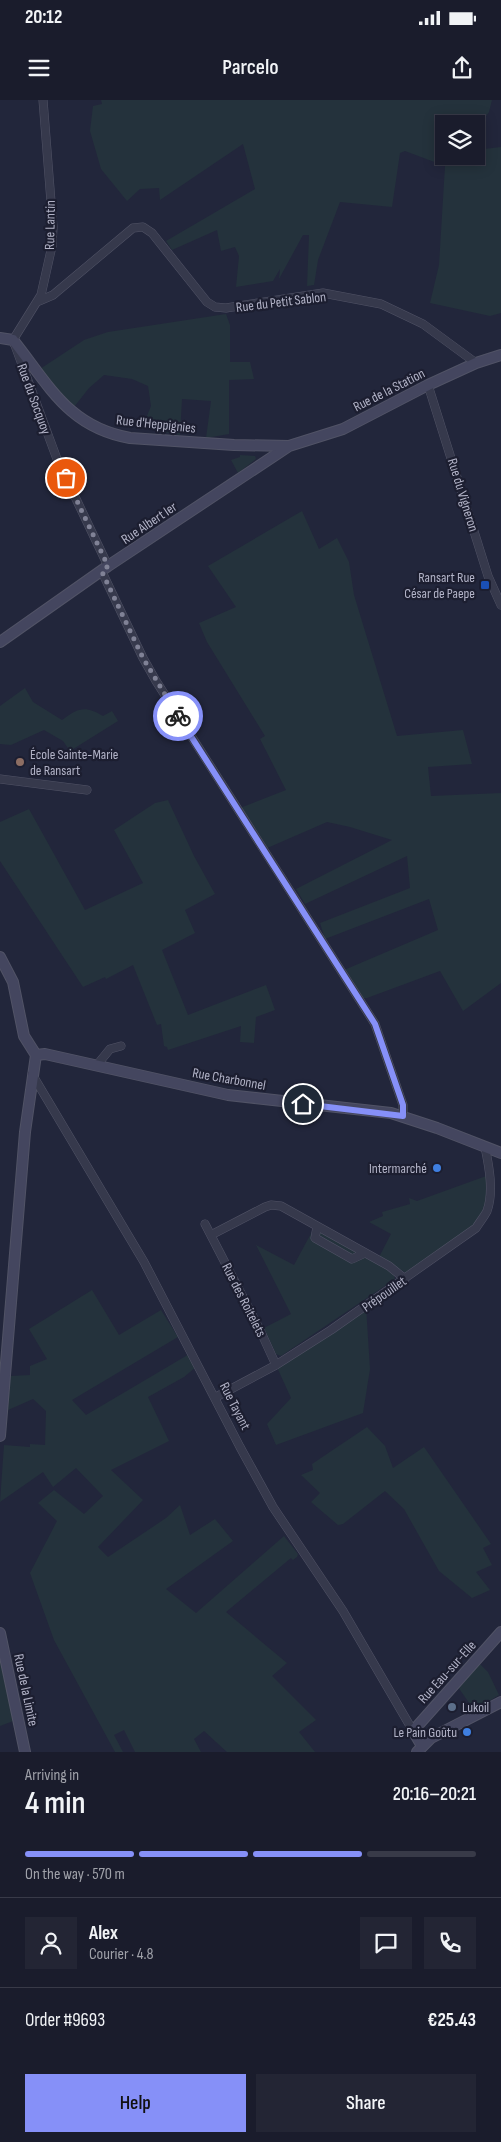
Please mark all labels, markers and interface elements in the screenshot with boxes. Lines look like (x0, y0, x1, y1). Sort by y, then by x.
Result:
text: 20:12 (25, 6, 62, 29)
icon: menu (25, 54, 53, 82)
text: Parcelo (222, 54, 279, 81)
icon: share (448, 54, 476, 82)
map controls (435, 115, 485, 165)
button: layers (435, 115, 485, 165)
street label: Rue Lantin (41, 200, 59, 250)
street label: Rue du Petit Sablon (235, 288, 327, 316)
street label: Rue du Socquoy (13, 361, 55, 437)
street label: Rue de la Station (350, 365, 428, 415)
street label: Rue d'Heppignies (115, 411, 197, 437)
street label: Rue du Vigneron (444, 456, 482, 534)
pin (45, 457, 87, 499)
icon: bag (52, 464, 80, 492)
street label: Rue Albert Ier (118, 498, 180, 548)
place label: Ransart Rue César de Paepe (404, 569, 475, 602)
marker: Ransart Rue César de Paepe (479, 579, 491, 591)
courier (153, 691, 203, 741)
icon: bike (164, 702, 192, 730)
place label: École Sainte-Marie de Ransart (30, 746, 118, 779)
marker: École Sainte-Marie de Ransart (14, 756, 26, 768)
street label: Rue Charbonnel (191, 1064, 267, 1094)
pin (282, 1083, 324, 1125)
icon: home (289, 1090, 317, 1118)
place label: Intermarché (369, 1160, 427, 1177)
marker: Intermarché (431, 1162, 443, 1174)
street label: Rue des Roitelets (218, 1260, 270, 1340)
street label: Prépouillet (358, 1273, 410, 1315)
street label: Rue Tayant (216, 1379, 254, 1433)
street label: Rue Eau-sur-Elle (414, 1637, 480, 1707)
street label: Rue de la Limite (10, 1652, 42, 1728)
place label: Lukoil (462, 1699, 489, 1716)
marker: Lukoil (446, 1701, 458, 1713)
place label: Le Pain Goûtu (393, 1724, 457, 1741)
marker: Le Pain Goûtu (461, 1726, 473, 1738)
text: Arriving in (25, 1766, 79, 1785)
text: 20:16–20:21 (393, 1783, 476, 1806)
text: 4 min (25, 1784, 86, 1823)
text: On the way · 570 m (25, 1865, 125, 1884)
button: person (25, 1917, 77, 1969)
button: chat (360, 1917, 412, 1969)
button: phone (424, 1917, 476, 1969)
text: Alex (89, 1922, 118, 1945)
text: Courier · 4.8 (89, 1945, 153, 1964)
text: Order #9693 (25, 2009, 105, 2032)
text: €25.43 (428, 2009, 476, 2032)
button: Help (25, 2074, 246, 2132)
button: Share (256, 2074, 476, 2132)

